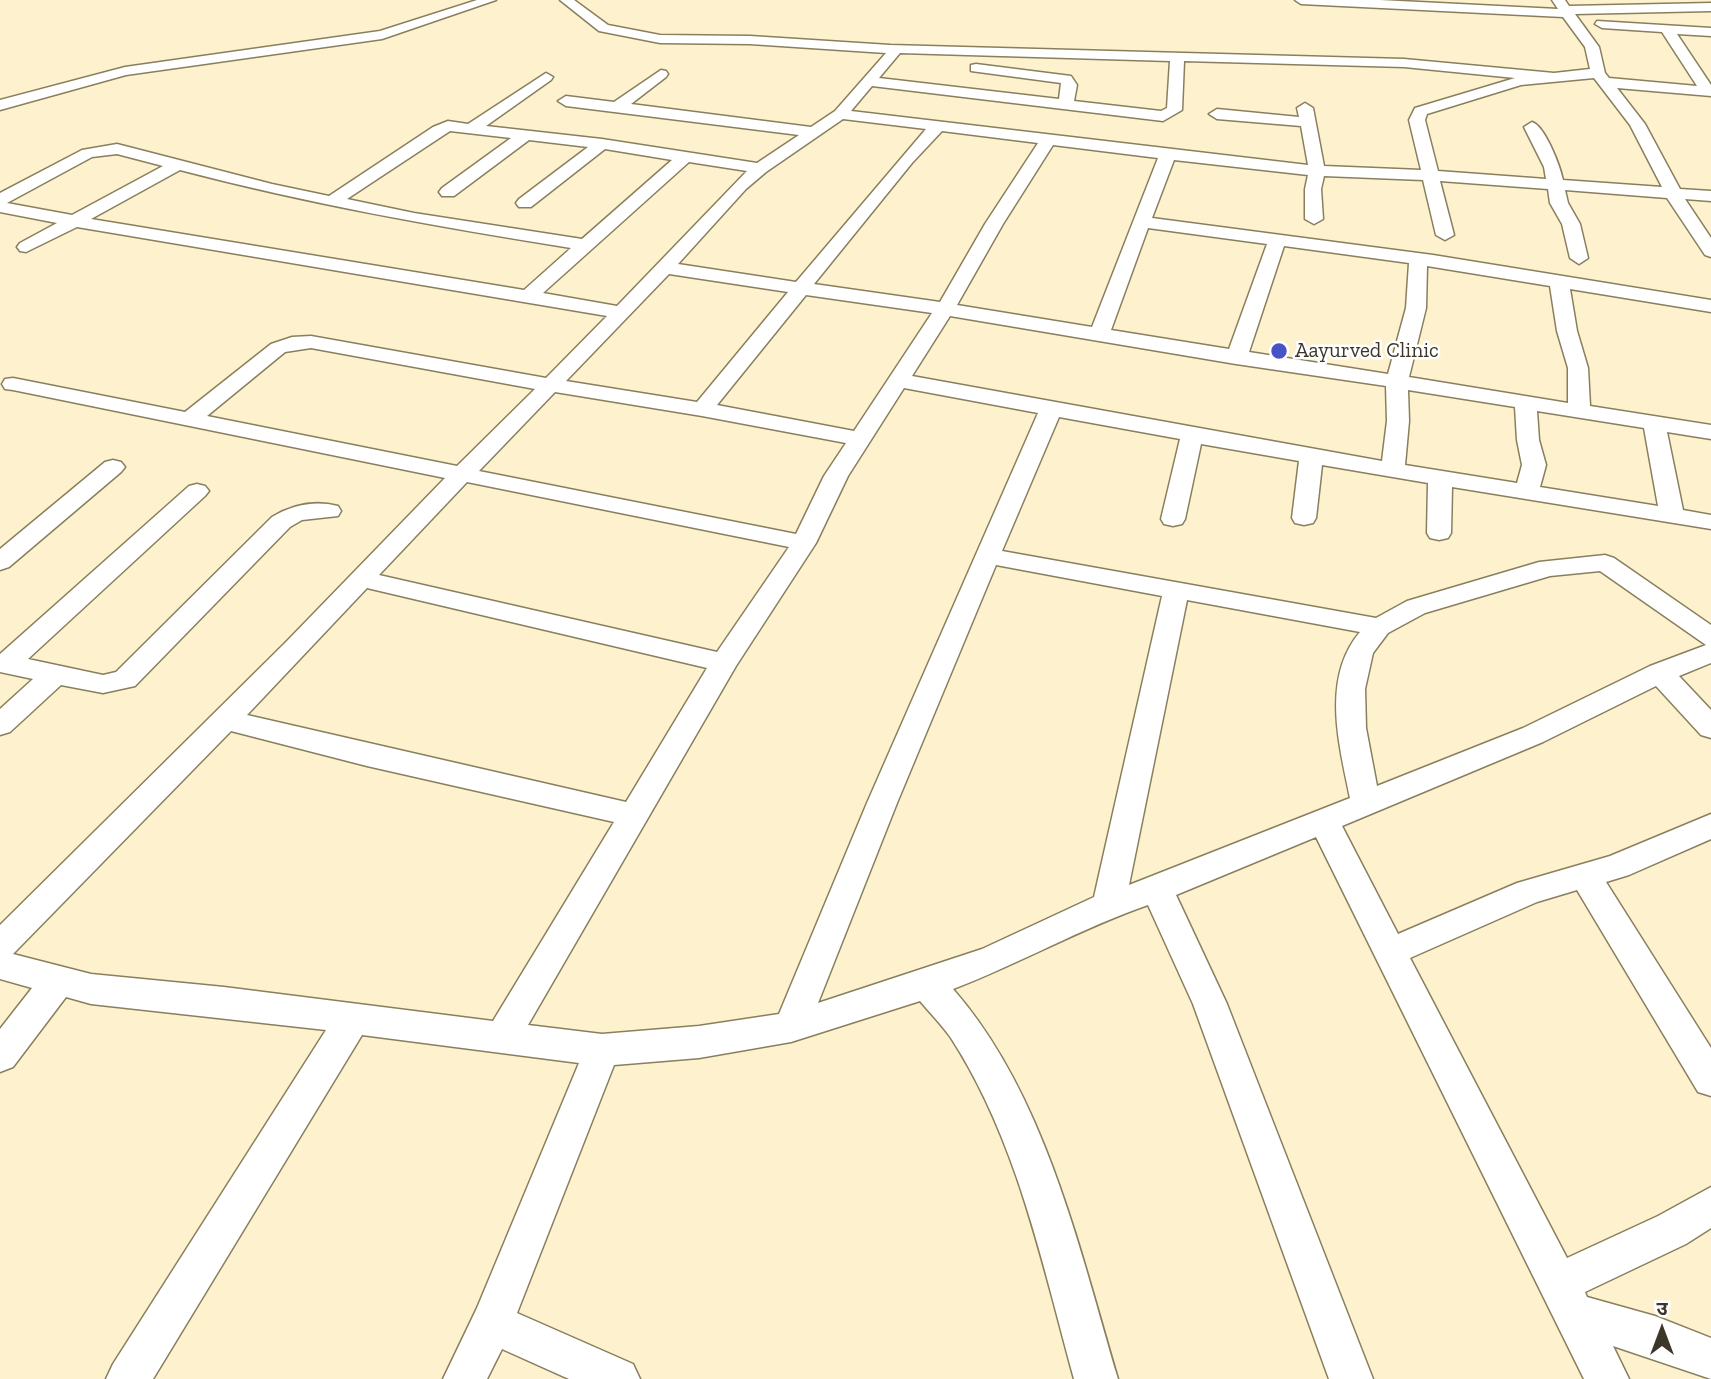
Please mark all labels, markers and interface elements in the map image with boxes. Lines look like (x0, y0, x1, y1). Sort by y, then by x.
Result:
place label: Aayurved Clinic (1295, 338, 1439, 364)
marker: Aayurved Clinic (1269, 341, 1289, 361)
north arrow (1627, 1295, 1697, 1365)
text: उ (1656, 1297, 1668, 1320)

